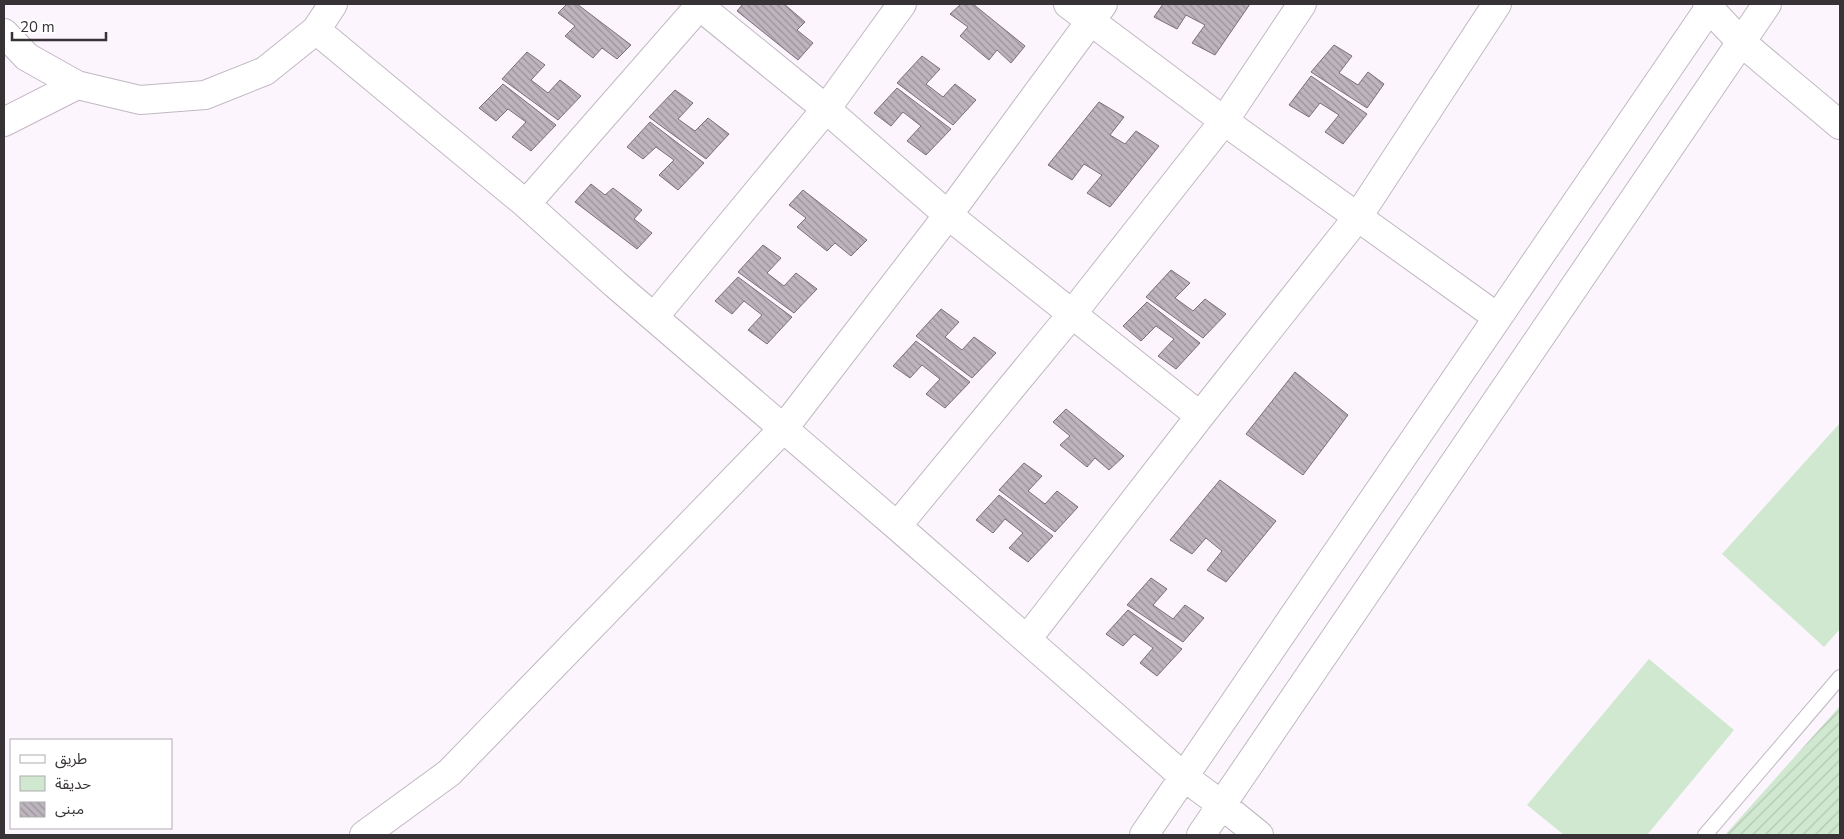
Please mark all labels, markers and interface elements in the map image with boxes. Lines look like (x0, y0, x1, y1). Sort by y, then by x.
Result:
scale bar (12, 10, 106, 42)
text: 20 m (20, 17, 55, 37)
legend (10, 739, 172, 829)
text: طريق (55, 749, 87, 769)
text: حديقة (55, 774, 91, 794)
text: مبنى (55, 799, 84, 819)

